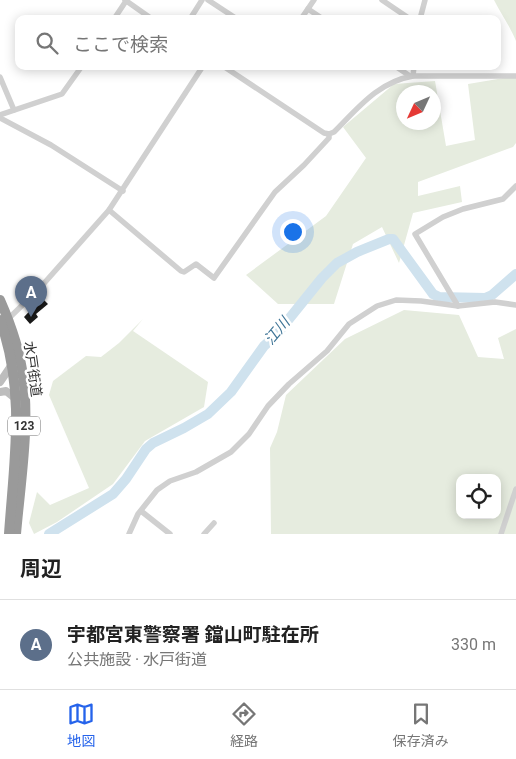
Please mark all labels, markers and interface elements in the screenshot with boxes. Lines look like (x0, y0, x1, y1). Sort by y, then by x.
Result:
search box (15, 15, 501, 70)
icon: search (33, 29, 61, 57)
text: ここで検索 (73, 33, 168, 56)
north arrow (396, 85, 441, 130)
your location (280, 219, 306, 245)
pin: A (15, 276, 47, 317)
water label: 江川 (260, 312, 295, 348)
street label: 水戸街道 (21, 340, 45, 398)
road number: 123 (8, 416, 40, 436)
map controls (456, 474, 501, 519)
button: locate (456, 474, 501, 519)
text: 周辺 (20, 557, 62, 581)
text: 宇都宮東警察署 鐺山町駐在所 (67, 623, 319, 646)
text: A (31, 635, 41, 654)
text: 330 m (451, 635, 496, 654)
text: 公共施設 · 水戸街道 (67, 650, 207, 669)
tab: 地図 (67, 700, 95, 750)
tab: 経路 (230, 700, 258, 750)
tab: 保存済み (393, 700, 449, 750)

